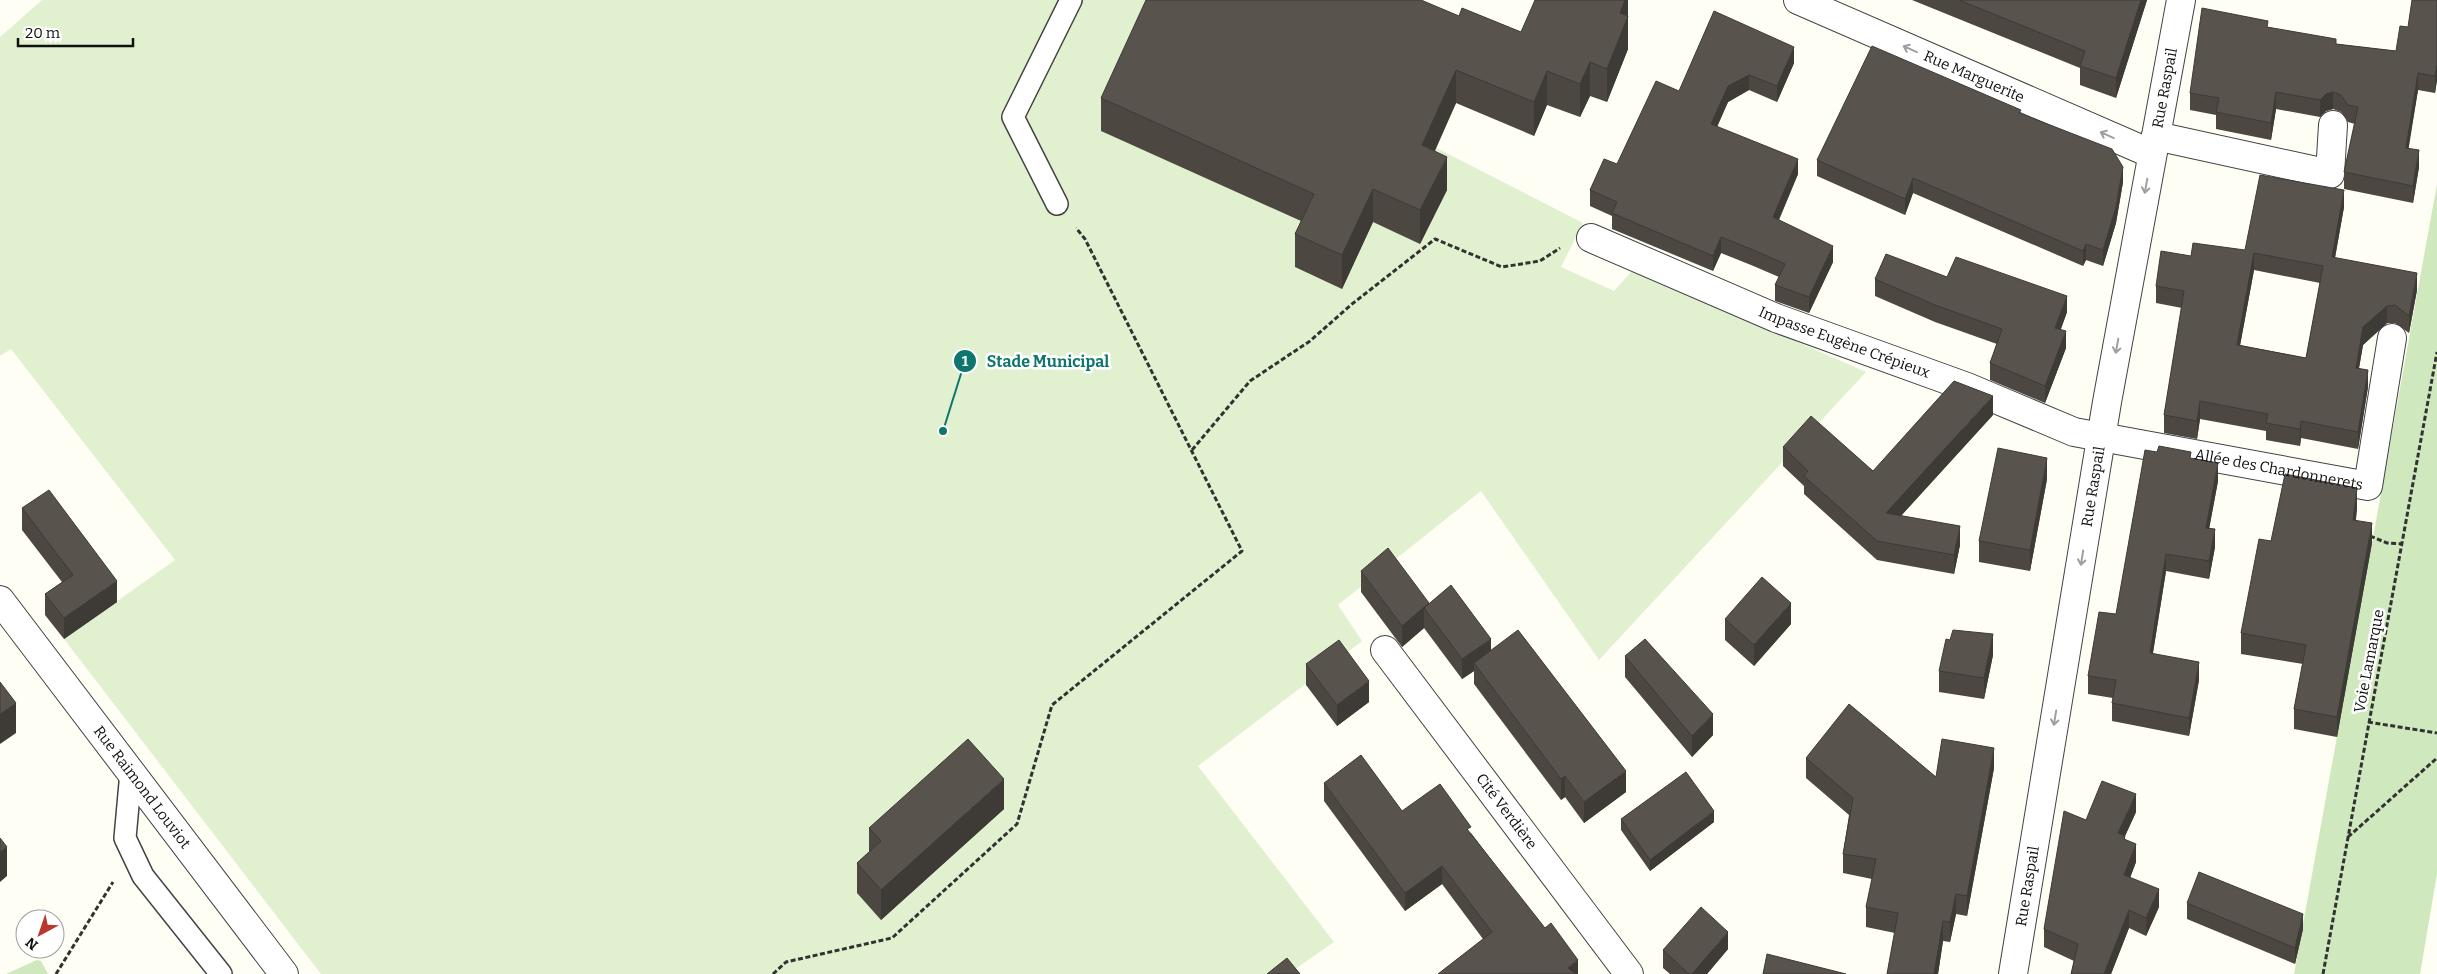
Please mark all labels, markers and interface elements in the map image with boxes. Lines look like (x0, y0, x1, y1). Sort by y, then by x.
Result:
scale bar (18, 15, 132, 47)
text: 20 m (25, 24, 61, 42)
one-way arrow (1903, 43, 1918, 53)
street label: Rue Raspail (2149, 46, 2181, 129)
street label: Rue Marguerite (1921, 47, 2027, 106)
one-way arrow (2100, 129, 2115, 139)
one-way arrow (2141, 177, 2151, 193)
street label: Impasse Eugène Crépieux (1756, 303, 1933, 382)
one-way arrow (2112, 337, 2122, 353)
callout: Stade Municipal (952, 346, 1119, 377)
text: 1 (962, 352, 969, 370)
text: Stade Municipal (987, 352, 1109, 371)
street label: Rue Raspail (2078, 445, 2109, 528)
street label: Allée des Chardonnerets (2193, 445, 2364, 494)
one-way arrow (2076, 549, 2086, 565)
street label: Voie Lamarque (2350, 608, 2388, 714)
one-way arrow (2050, 710, 2060, 726)
street label: Rue Raimond Louviot (90, 722, 195, 852)
street label: Cité Verdière (1472, 770, 1541, 853)
street label: Rue Raspail (2012, 845, 2043, 928)
north arrow (15, 909, 65, 959)
text: N (22, 933, 42, 954)

